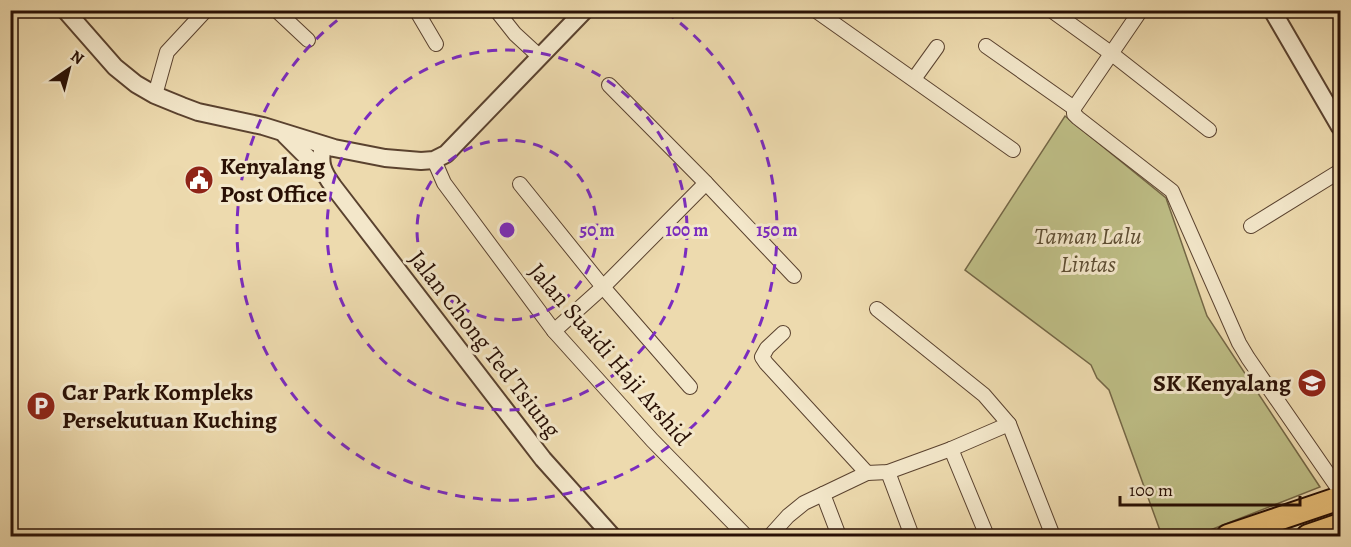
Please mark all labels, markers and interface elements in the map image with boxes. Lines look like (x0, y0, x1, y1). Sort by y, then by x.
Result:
north arrow (39, 39, 99, 99)
text: N (66, 45, 88, 70)
place label: Kenyalang Post Office (220, 150, 327, 210)
public building icon: Kenyalang Post Office (183, 164, 215, 196)
text: 50 m (580, 218, 614, 242)
text: 100 m (666, 218, 708, 242)
text: 150 m (756, 218, 798, 242)
centre of rings (497, 220, 517, 240)
park label: Taman Lalu Lintas (1034, 220, 1142, 280)
street label: Jalan Chong Ted Tsiung (402, 244, 568, 444)
street label: Jalan Suaidi Haji Arshid (522, 256, 698, 452)
place label: SK Kenyalang (1153, 367, 1292, 399)
school or university icon: SK Kenyalang (1296, 367, 1328, 399)
place label: Car Park Kompleks Persekutuan Kuching (62, 376, 278, 436)
parking icon: Car Park Kompleks Persekutuan Kuching (25, 390, 57, 422)
scale bar (1120, 469, 1300, 507)
text: 100 m (1129, 478, 1173, 502)

